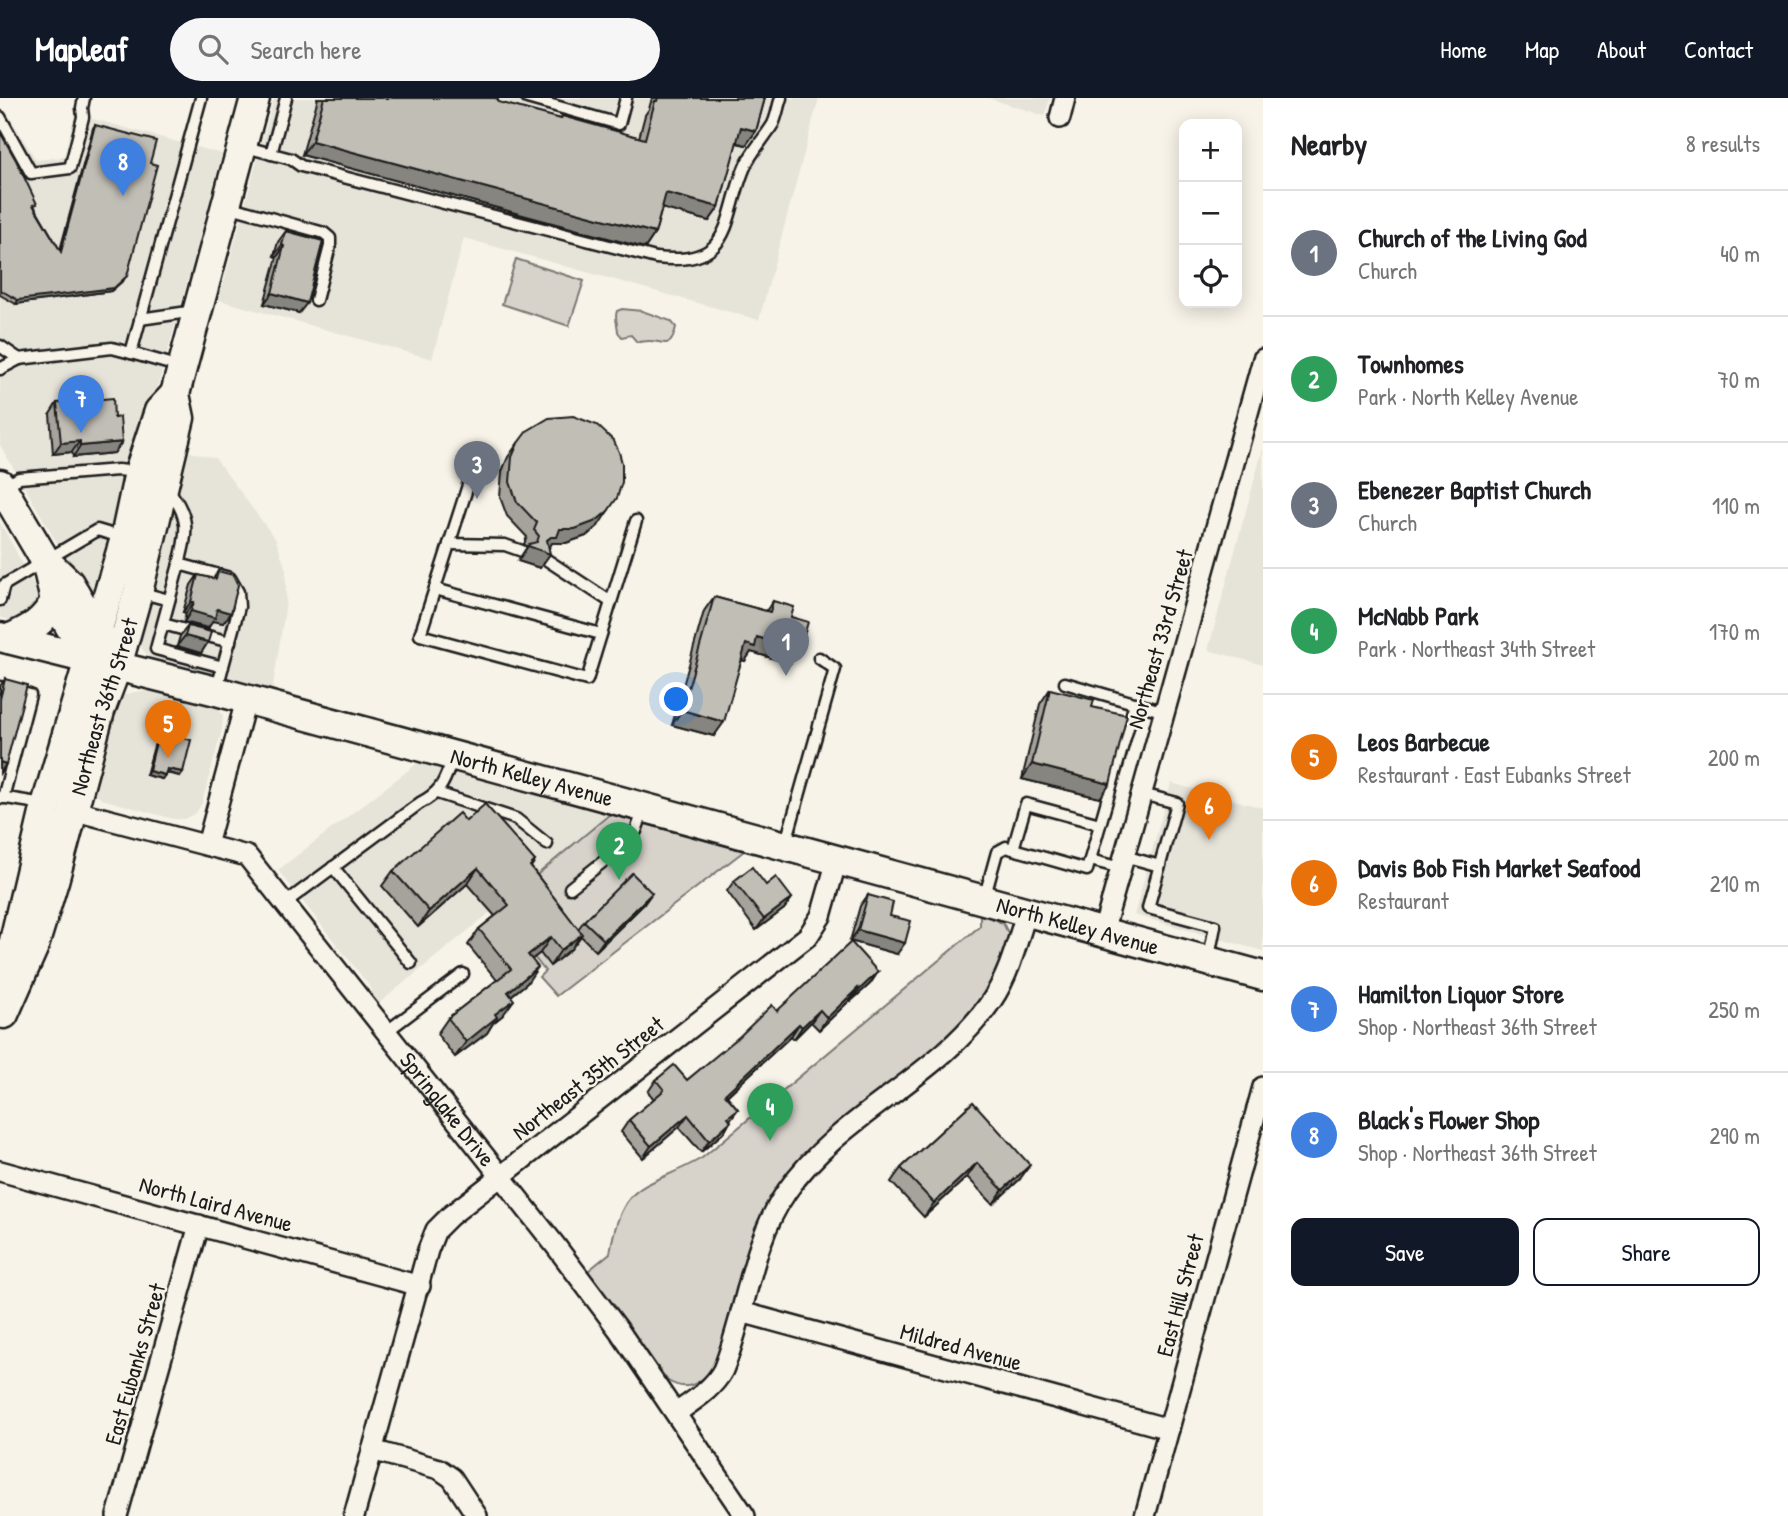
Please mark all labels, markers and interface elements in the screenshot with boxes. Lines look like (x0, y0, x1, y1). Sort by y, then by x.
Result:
search box (170, 18, 660, 81)
text: Mapleaf (35, 27, 128, 71)
icon: search (194, 30, 232, 68)
text: Search here (250, 32, 362, 67)
text: Home (1440, 33, 1487, 65)
text: Map (1525, 33, 1559, 65)
text: About (1597, 33, 1646, 65)
text: Contact (1684, 33, 1753, 65)
map controls (1179, 119, 1242, 308)
button: + (1179, 119, 1242, 182)
text: Nearby (1291, 124, 1367, 164)
text: 8 results (1686, 128, 1760, 159)
pin: 8 (100, 138, 146, 196)
button: − (1179, 182, 1242, 245)
text: Church of the Living God (1358, 220, 1587, 255)
text: 1 (1310, 238, 1318, 269)
text: 40 m (1720, 238, 1760, 269)
button: locate (1179, 245, 1242, 308)
text: Church (1358, 255, 1417, 286)
text: Townhomes (1358, 346, 1464, 381)
text: 2 (1309, 364, 1319, 395)
text: 70 m (1717, 364, 1760, 395)
pin: 7 (58, 375, 104, 433)
text: Park · North Kelley Avenue (1358, 381, 1578, 412)
pin: 3 (454, 441, 500, 499)
text: Ebenezer Baptist Church (1358, 472, 1591, 507)
text: 3 (1309, 490, 1319, 521)
text: 110 m (1712, 490, 1760, 521)
text: Church (1358, 507, 1417, 538)
street label: Northeast 33rd Street (1119, 544, 1200, 732)
text: McNabb Park (1358, 598, 1478, 633)
street label: Northeast 36th Street (62, 613, 145, 798)
text: 4 (1310, 616, 1318, 647)
text: 170 m (1709, 616, 1760, 647)
pin: 1 (763, 618, 809, 676)
text: Park · Northeast 34th Street (1358, 633, 1595, 664)
your location (659, 682, 693, 716)
pin: 5 (145, 700, 191, 758)
text: Leos Barbecue (1358, 724, 1490, 759)
street label: North Kelley Avenue (447, 740, 617, 813)
text: 5 (1309, 742, 1319, 773)
text: 200 m (1708, 742, 1760, 773)
text: Restaurant · East Eubanks Street (1358, 759, 1631, 790)
pin: 6 (1186, 782, 1232, 840)
pin: 2 (596, 822, 642, 880)
text: Davis Bob Fish Market Seafood (1358, 850, 1640, 885)
text: 6 (1309, 868, 1319, 899)
text: 210 m (1710, 868, 1760, 899)
text: Restaurant (1358, 885, 1449, 916)
street label: North Kelley Avenue (994, 888, 1163, 962)
text: Hamilton Liquor Store (1358, 976, 1564, 1011)
text: 7 (1308, 994, 1320, 1025)
text: 250 m (1708, 994, 1760, 1025)
street label: Northeast 35th Street (505, 1008, 671, 1147)
text: Shop · Northeast 36th Street (1358, 1011, 1597, 1042)
street label: Springlake Drive (393, 1045, 503, 1173)
pin: 4 (747, 1083, 793, 1141)
text: Black's Flower Shop (1358, 1102, 1539, 1137)
text: 8 (1309, 1120, 1319, 1151)
text: 290 m (1710, 1120, 1760, 1151)
text: Shop · Northeast 36th Street (1358, 1137, 1597, 1168)
street label: North Laird Avenue (136, 1168, 296, 1239)
button: Save (1291, 1218, 1519, 1286)
button: Share (1533, 1218, 1760, 1286)
street label: East Hill Street (1148, 1229, 1211, 1360)
street label: East Eubanks Street (97, 1278, 173, 1448)
street label: Mildred Avenue (897, 1315, 1025, 1378)

